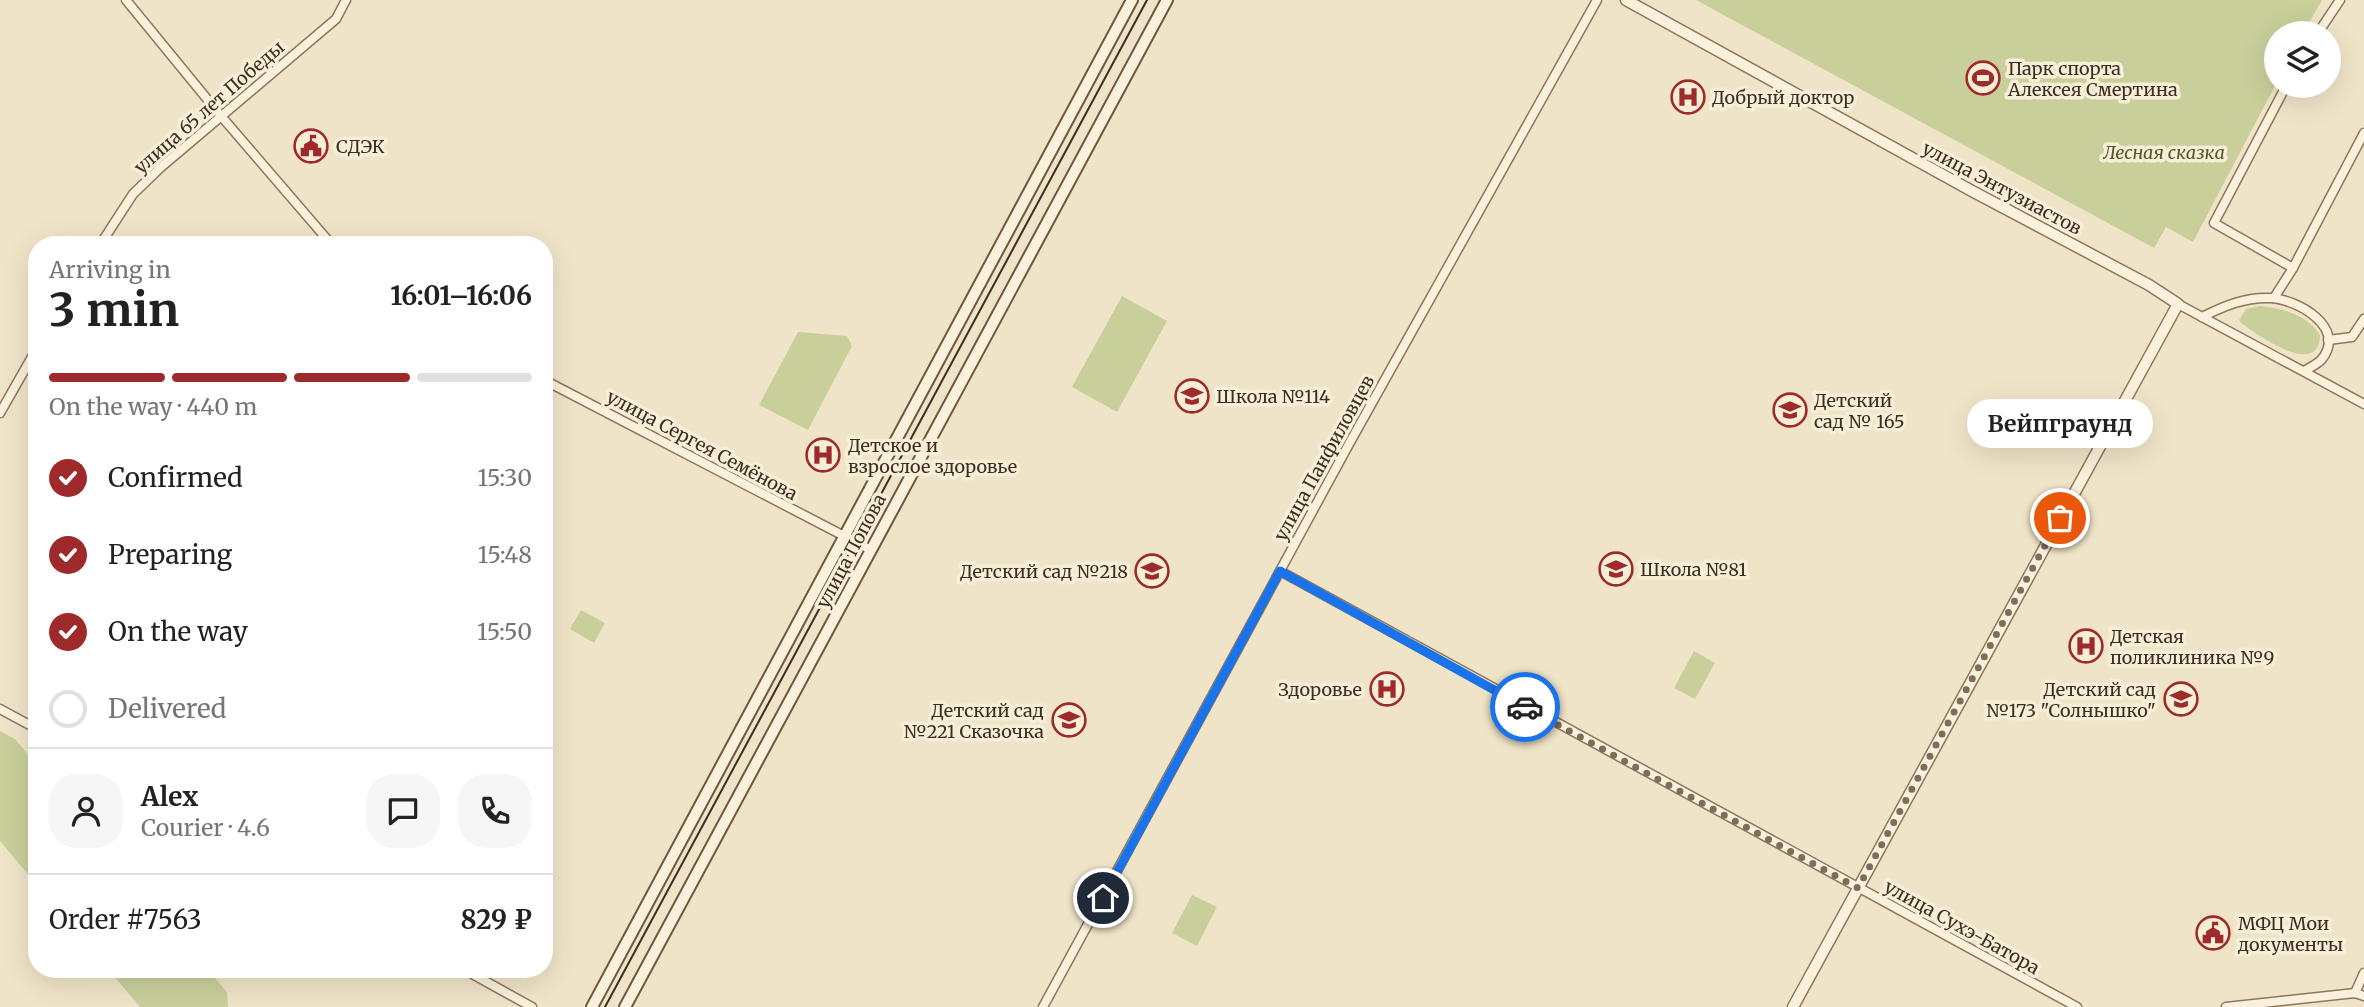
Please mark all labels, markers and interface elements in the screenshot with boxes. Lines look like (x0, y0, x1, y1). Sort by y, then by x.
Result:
map controls (2264, 21, 2341, 98)
button: layers (2264, 21, 2341, 98)
street label: улица 65 лет Победы (129, 35, 289, 179)
place label: Парк спорта Алексея Смертина (2007, 57, 2178, 101)
sports icon: Парк спорта Алексея Смертина (1964, 59, 2002, 97)
hospital icon: Добрый доктор (1669, 78, 1707, 116)
place label: Добрый доктор (1712, 86, 1854, 109)
public building icon: СДЭК (292, 127, 330, 165)
place label: СДЭК (336, 135, 385, 158)
street label: улица Энтузиастов (1918, 136, 2086, 240)
park label: Лесная сказка (2102, 141, 2225, 164)
text: Arriving in (49, 255, 171, 284)
text: 16:01–16:06 (390, 279, 532, 312)
text: 3 min (49, 281, 179, 339)
street label: улица Панфиловцев (1269, 371, 1379, 545)
school or university icon: Школа №114 (1173, 377, 1211, 415)
street label: улица Сергея Семёнова (603, 385, 802, 505)
place label: Школа №114 (1216, 385, 1330, 408)
place label: Детский сад № 165 (1814, 389, 1904, 433)
school or university icon: Детский сад № 165 (1771, 391, 1809, 429)
text: On the way · 440 m (49, 392, 257, 421)
callout: Вейпграунд (1967, 399, 2153, 448)
text: Вейпграунд (1988, 409, 2132, 438)
place label: Детское и взрослое здоровье (848, 434, 1017, 478)
hospital icon: Детское и взрослое здоровье (804, 436, 842, 474)
icon: check (49, 459, 87, 497)
text: Confirmed (108, 461, 243, 494)
text: 15:30 (477, 463, 532, 492)
pin (2030, 488, 2090, 548)
street label: улица Попова (811, 489, 891, 612)
icon: bag (2041, 499, 2079, 537)
icon: check (49, 536, 87, 574)
text: Preparing (108, 538, 232, 571)
text: 15:48 (478, 540, 532, 569)
school or university icon: Школа №81 (1597, 550, 1635, 588)
school or university icon: Детский сад №218 (1133, 552, 1171, 590)
place label: Школа №81 (1640, 558, 1747, 581)
place label: Детский сад №218 (960, 560, 1128, 583)
icon: check (49, 613, 87, 651)
text: On the way (108, 615, 248, 648)
text: 15:50 (477, 617, 532, 646)
place label: Детская поликлиника №9 (2110, 625, 2274, 669)
hospital icon: Детская поликлиника №9 (2067, 627, 2105, 665)
hospital icon: Здоровье (1368, 670, 1406, 708)
courier (1490, 672, 1560, 742)
place label: Здоровье (1278, 678, 1362, 701)
place label: Детский сад №173 "Солнышко" (1986, 678, 2156, 722)
school or university icon: Детский сад №173 "Солнышко" (2162, 680, 2200, 718)
icon: car (1506, 688, 1544, 726)
text: Delivered (108, 692, 227, 725)
place label: Детский сад №221 Сказочка (904, 699, 1044, 743)
school or university icon: Детский сад №221 Сказочка (1050, 701, 1088, 739)
button: person (49, 774, 123, 848)
button: chat (366, 774, 440, 848)
button: phone (458, 774, 532, 848)
text: Alex (141, 780, 198, 813)
text: Courier · 4.6 (141, 813, 270, 842)
pin (1073, 868, 1133, 928)
street label: улица Сухэ-Батора (1880, 875, 2044, 979)
icon: home (1084, 879, 1122, 917)
text: Order #7563 (49, 903, 202, 936)
text: 829 ₽ (461, 903, 532, 936)
place label: МФЦ Мои документы (2237, 912, 2343, 956)
public building icon: МФЦ Мои документы (2194, 914, 2232, 952)

